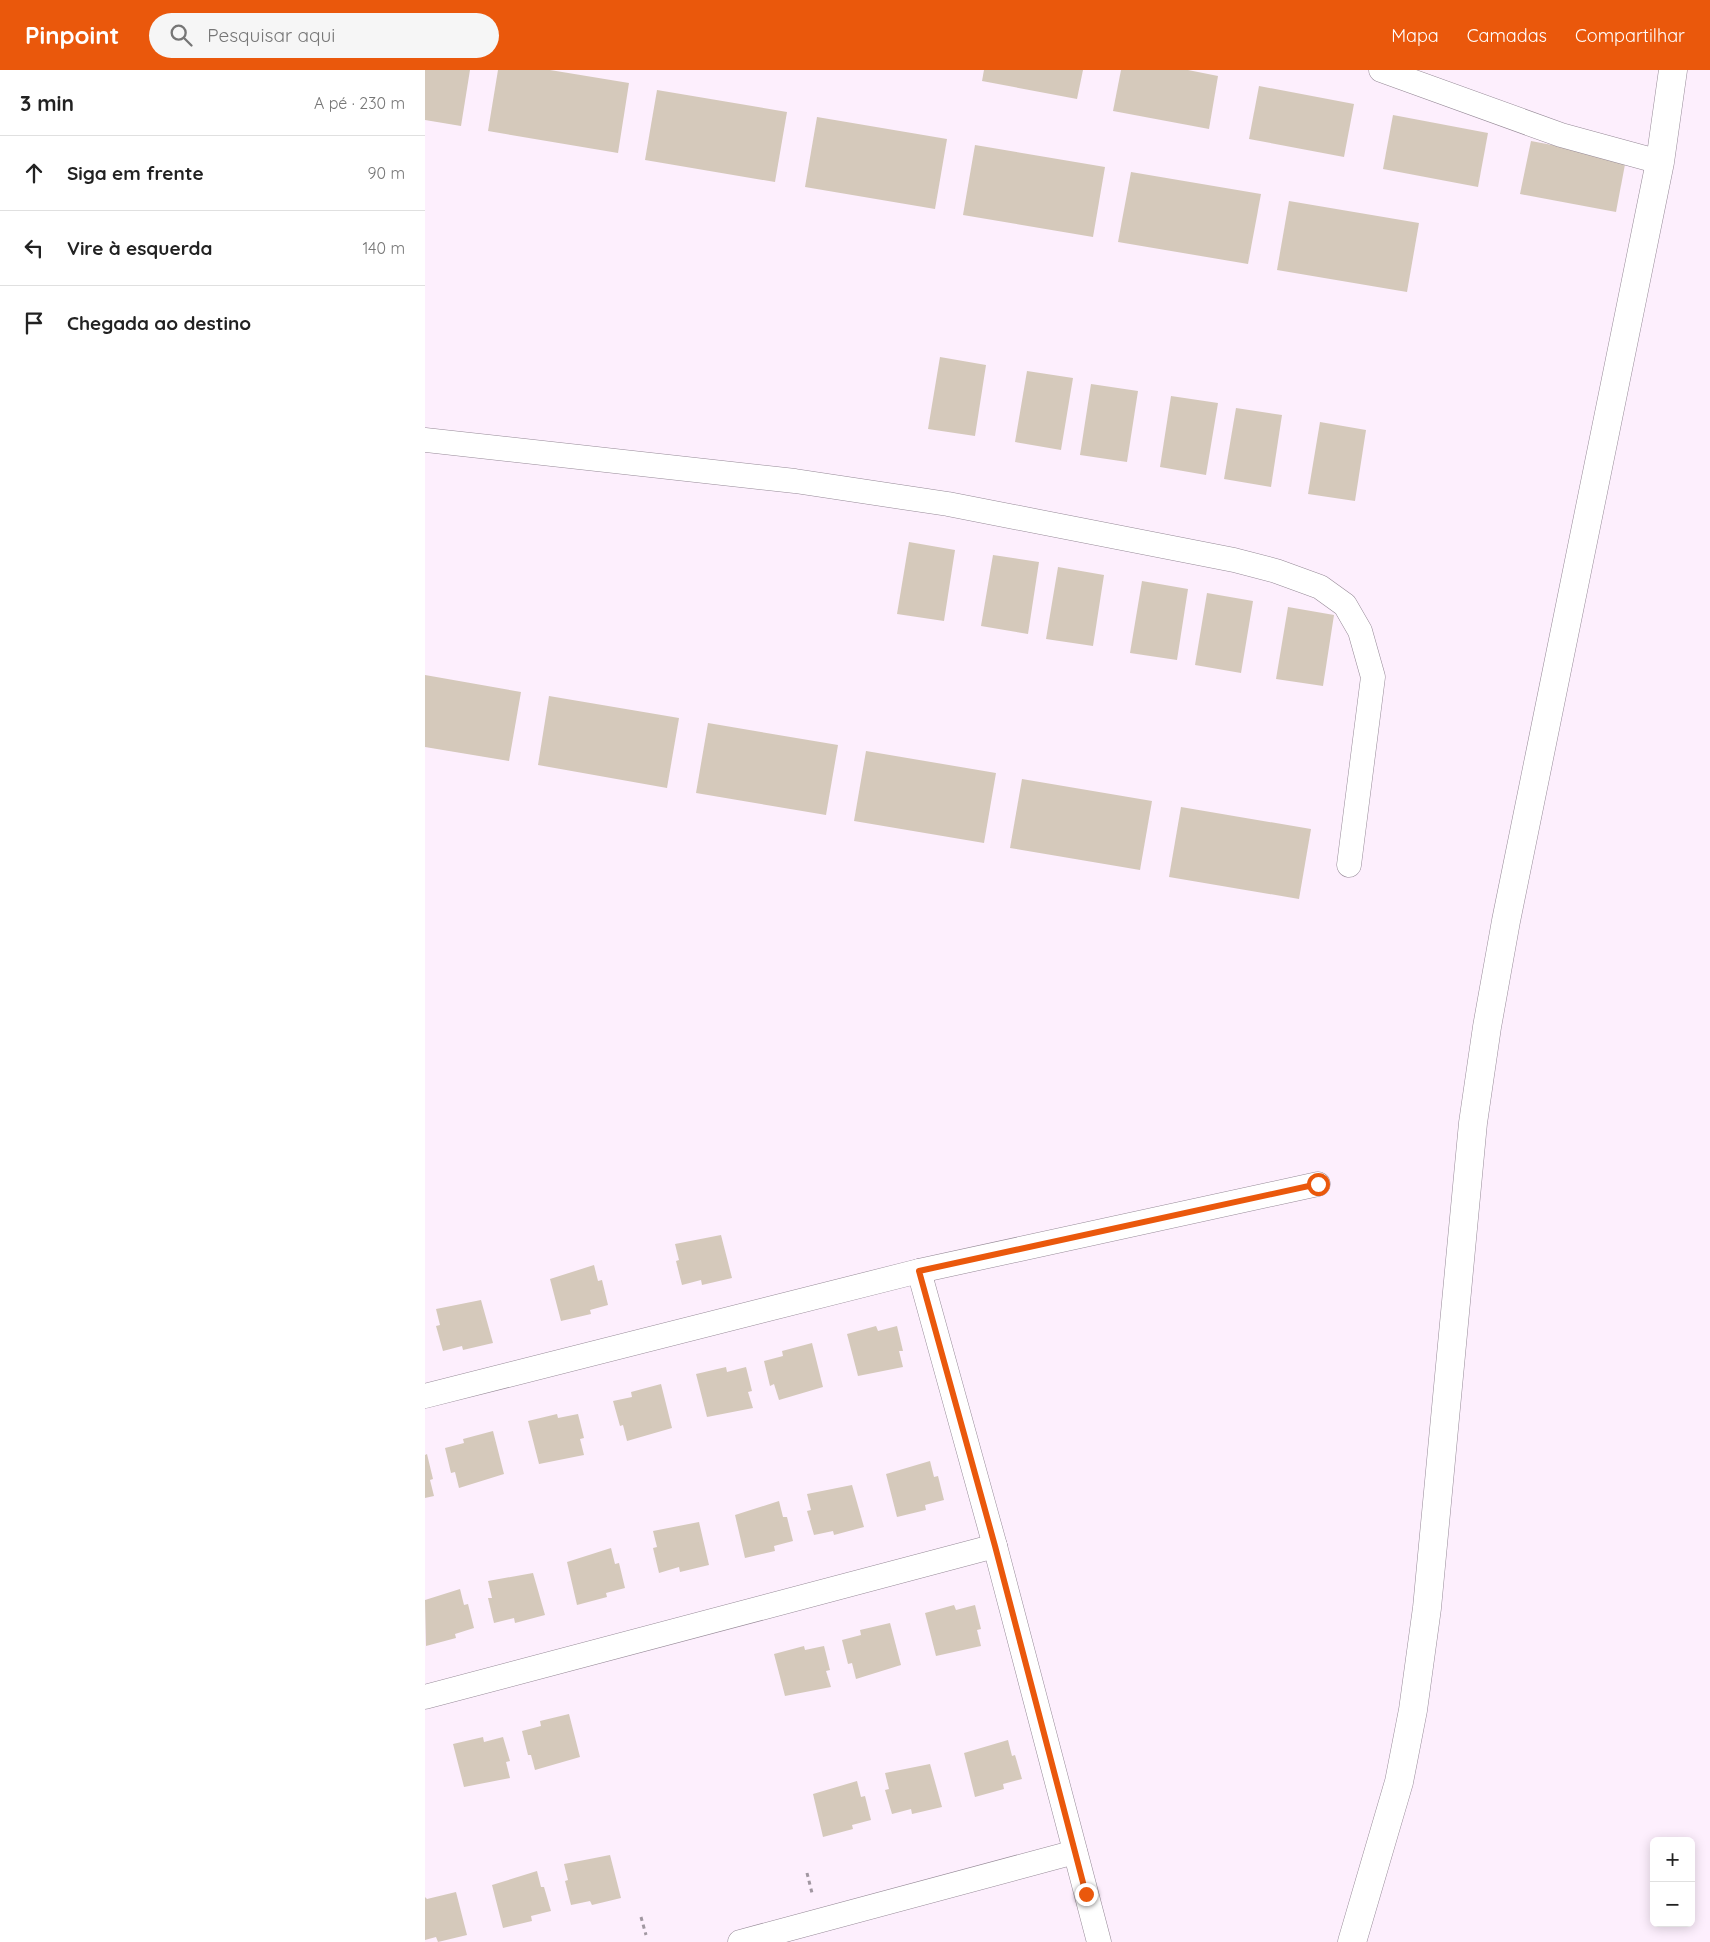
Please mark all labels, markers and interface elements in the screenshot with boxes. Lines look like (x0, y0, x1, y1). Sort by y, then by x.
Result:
search box (149, 13, 499, 58)
text: Pinpoint (25, 20, 119, 50)
icon: search (167, 21, 195, 49)
text: Pesquisar aqui (207, 23, 335, 47)
text: Mapa (1391, 24, 1439, 47)
text: Camadas (1467, 24, 1547, 47)
text: Compartilhar (1575, 24, 1685, 47)
text: 3 min (20, 90, 74, 116)
text: A pé · 230 m (314, 93, 405, 113)
icon: ahead (20, 159, 48, 187)
text: Siga em frente (67, 161, 204, 185)
text: 90 m (368, 163, 405, 183)
icon: left (20, 234, 48, 262)
text: Vire à esquerda (67, 236, 212, 260)
text: 140 m (362, 238, 405, 258)
icon: arrive (20, 309, 48, 337)
text: Chegada ao destino (67, 311, 251, 335)
route start (1307, 1173, 1330, 1196)
map controls (1650, 1837, 1695, 1927)
button: + (1650, 1837, 1695, 1882)
button: − (1650, 1882, 1695, 1927)
route end (1075, 1883, 1098, 1906)

